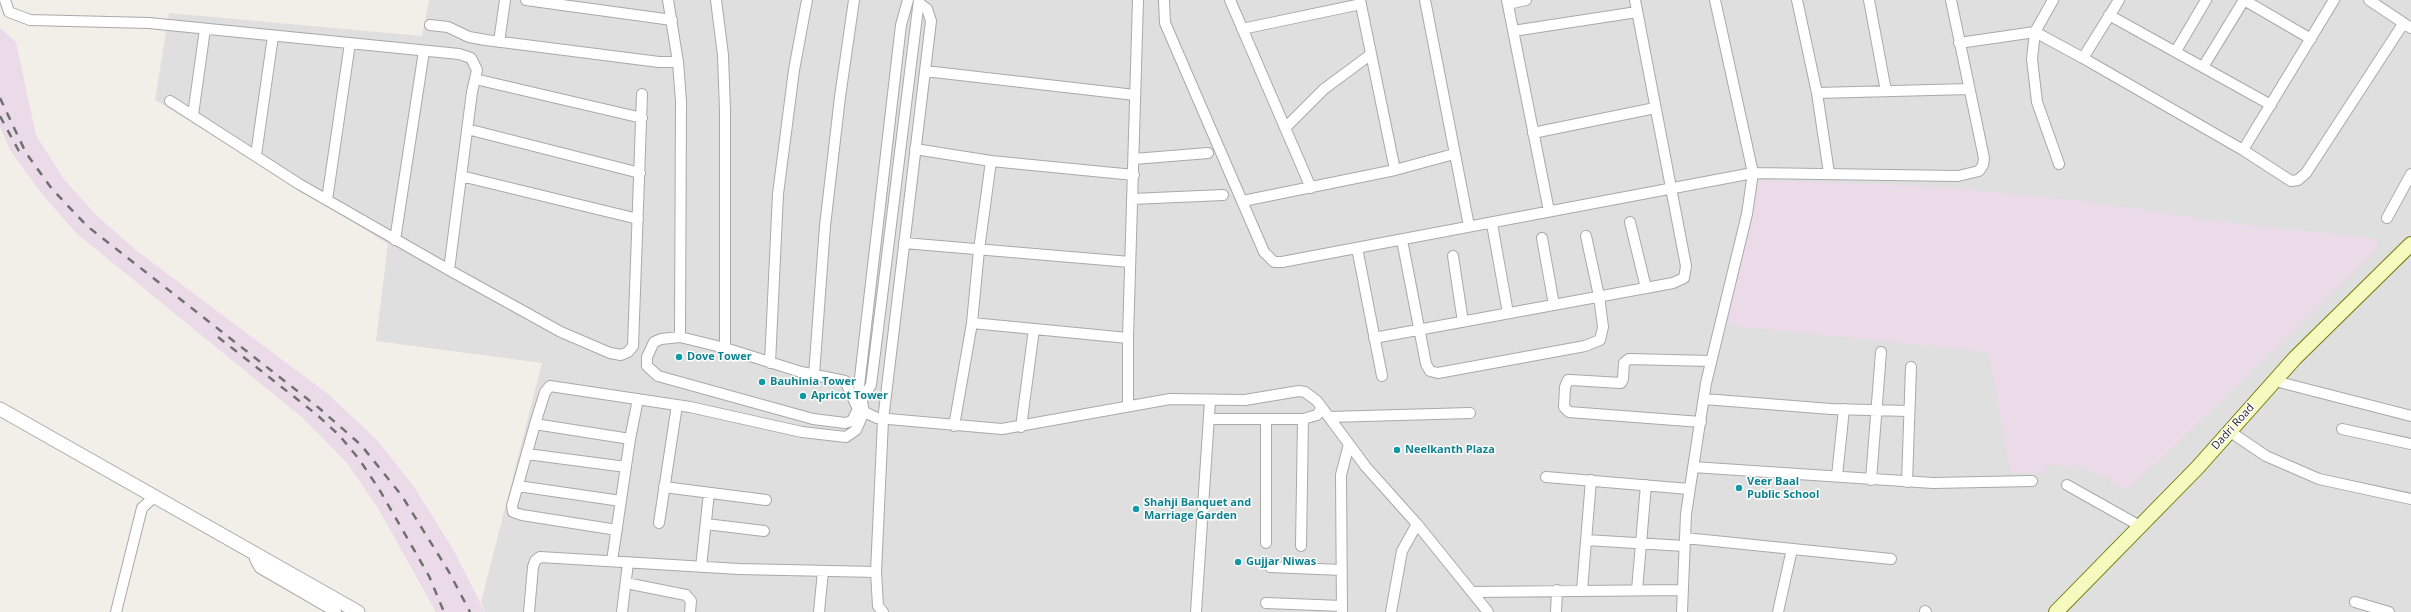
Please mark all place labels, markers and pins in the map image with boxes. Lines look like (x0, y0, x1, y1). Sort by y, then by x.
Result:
place label: Dove Tower (687, 350, 752, 364)
marker: Dove Tower (674, 352, 684, 362)
place label: Bauhinia Tower (770, 375, 856, 389)
marker: Bauhinia Tower (757, 377, 767, 387)
place label: Apricot Tower (811, 389, 888, 403)
marker: Apricot Tower (798, 391, 808, 401)
place label: Neelkanth Plaza (1405, 443, 1495, 457)
marker: Neelkanth Plaza (1392, 445, 1402, 455)
place label: Veer Baal Public School (1747, 475, 1819, 501)
marker: Veer Baal Public School (1734, 483, 1744, 493)
place label: Shahji Banquet and Marriage Garden (1144, 496, 1251, 522)
marker: Shahji Banquet and Marriage Garden (1131, 504, 1141, 514)
place label: Gujjar Niwas (1246, 555, 1316, 569)
marker: Gujjar Niwas (1233, 557, 1243, 567)

